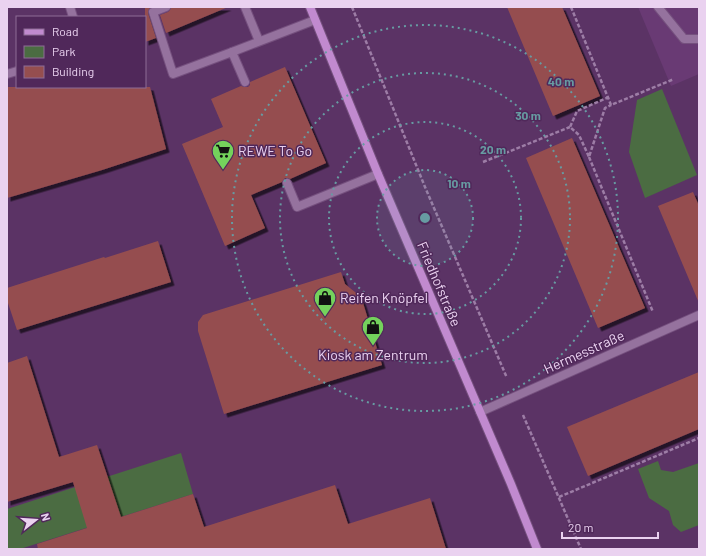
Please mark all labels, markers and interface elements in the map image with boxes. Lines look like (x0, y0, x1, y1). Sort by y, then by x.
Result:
legend (16, 16, 146, 88)
text: Road (52, 24, 79, 38)
text: Park (52, 44, 76, 58)
text: Building (52, 64, 94, 78)
text: 40 m (548, 74, 574, 88)
text: 30 m (515, 108, 541, 122)
supermarket icon: REWE To Go (210, 138, 236, 171)
place label: REWE To Go (238, 142, 312, 159)
text: 20 m (480, 142, 506, 156)
text: 10 m (447, 176, 471, 190)
centre of rings (418, 211, 432, 225)
street label: Friedhofstraße (414, 239, 465, 329)
shop icon: Reifen Knöpfel (312, 285, 338, 318)
place label: Reifen Knöpfel (340, 289, 428, 306)
shop icon: Kiosk am Zentrum (360, 314, 386, 347)
street label: Hermesstraße (541, 326, 627, 377)
place label: Kiosk am Zentrum (318, 346, 428, 363)
north arrow (16, 500, 56, 540)
text: N (39, 512, 53, 522)
scale bar (562, 514, 658, 540)
text: 20 m (568, 520, 594, 534)

